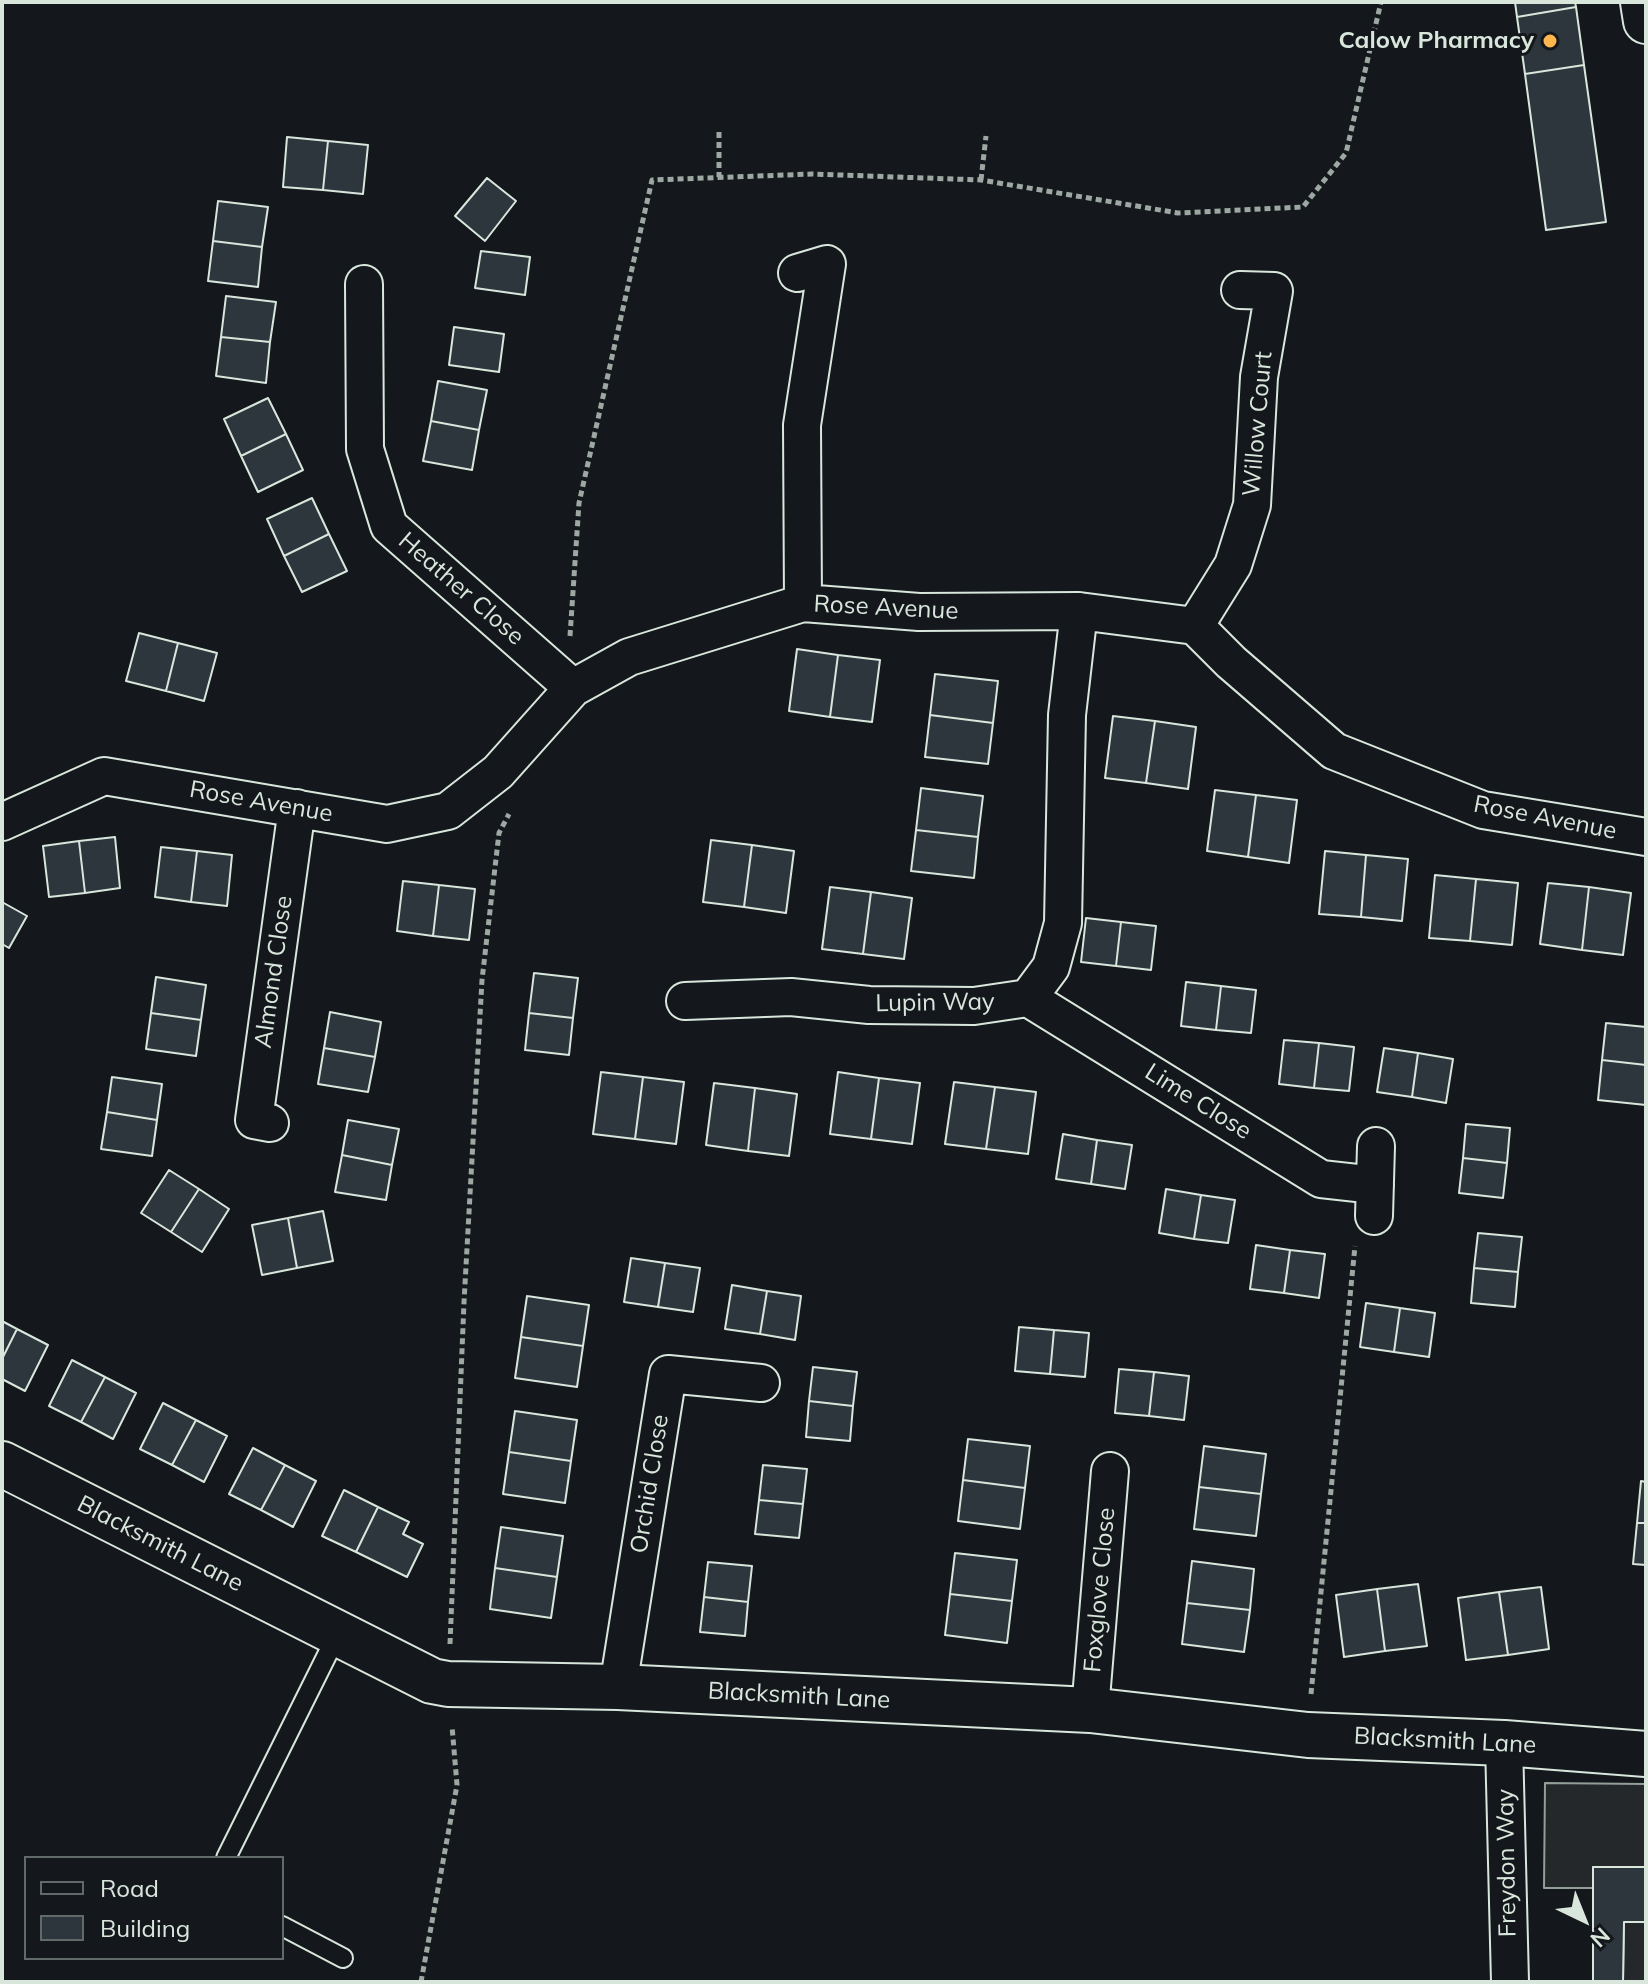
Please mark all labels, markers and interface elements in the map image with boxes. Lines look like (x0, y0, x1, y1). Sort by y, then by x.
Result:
place label: Calow Pharmacy (1339, 27, 1534, 55)
marker: Calow Pharmacy (1541, 32, 1559, 50)
street label: Willow Court (1237, 350, 1279, 498)
street label: Heather Close (392, 527, 530, 651)
street label: Rose Avenue (813, 590, 959, 626)
street label: Rose Avenue (187, 775, 335, 829)
street label: Rose Avenue (1471, 790, 1619, 846)
street label: Almond Close (249, 894, 299, 1050)
street label: Lupin Way (875, 988, 995, 1018)
street label: Lime Close (1139, 1058, 1257, 1146)
street label: Orchid Close (625, 1413, 675, 1555)
street label: Blacksmith Lane (72, 1490, 248, 1598)
street label: Foxglove Close (1078, 1506, 1122, 1674)
street label: Blacksmith Lane (707, 1677, 891, 1715)
street label: Blacksmith Lane (1353, 1722, 1537, 1760)
street label: Freydon Way (1491, 1789, 1523, 1937)
legend (24, 1856, 284, 1960)
text: Road (100, 1873, 159, 1903)
north arrow (1544, 1880, 1624, 1960)
text: Building (100, 1913, 190, 1943)
text: N (1585, 1922, 1616, 1953)

